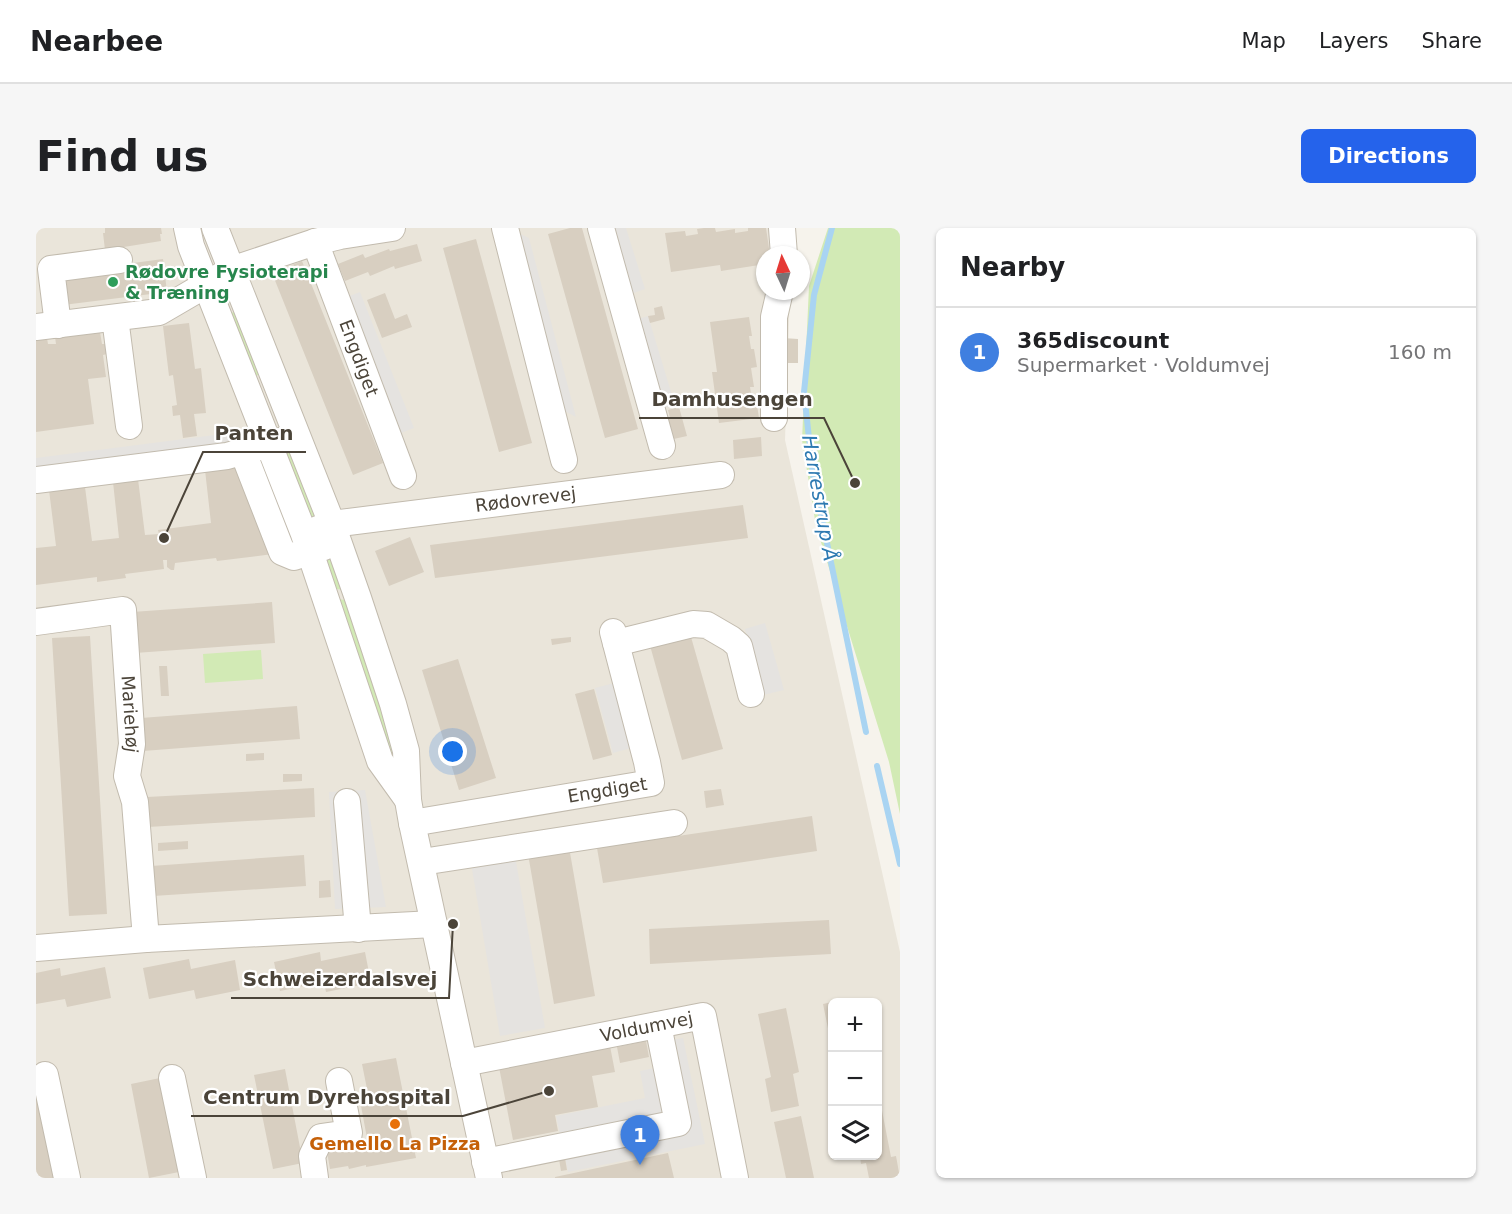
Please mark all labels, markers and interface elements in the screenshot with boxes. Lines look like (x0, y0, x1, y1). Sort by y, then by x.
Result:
text: Nearbee (30, 25, 163, 58)
text: Map (1242, 29, 1286, 53)
text: Layers (1319, 29, 1388, 53)
text: Share (1421, 29, 1482, 53)
button: Directions (1301, 129, 1476, 183)
text: Find us (36, 132, 209, 181)
north arrow (756, 246, 810, 300)
text: Nearby (960, 252, 1065, 282)
place label: Rødovre Fysioterapi & Træning (125, 261, 329, 303)
marker: Rødovre Fysioterapi & Træning (106, 275, 120, 289)
street label: Engdiget (335, 317, 383, 399)
text: 365discount (1017, 328, 1169, 353)
text: 1 (973, 340, 986, 364)
text: 160 m (1388, 340, 1452, 364)
text: Supermarket · Voldumvej (1017, 353, 1270, 377)
callout: Damhusengen (639, 380, 824, 418)
text: Damhusengen (651, 387, 813, 411)
callout: Panten (203, 414, 306, 452)
text: Panten (214, 421, 294, 445)
water label: Harrestrup Å (797, 433, 843, 563)
street label: Rødovrevej (474, 482, 577, 516)
street label: Mariehøj (117, 675, 143, 754)
your location (438, 737, 467, 766)
street label: Engdiget (566, 773, 649, 807)
callout: Schweizerdalsvej (231, 960, 449, 998)
text: Schweizerdalsvej (243, 967, 437, 991)
map controls (828, 998, 882, 1160)
button: + (828, 998, 882, 1052)
street label: Voldumvej (598, 1007, 695, 1046)
button: − (828, 1052, 882, 1106)
callout: Centrum Dyrehospital (191, 1078, 463, 1116)
text: Centrum Dyrehospital (203, 1085, 451, 1109)
button: layers (828, 1106, 882, 1160)
pin: 1 (620, 1116, 660, 1165)
marker: Gemello La Pizza (388, 1117, 402, 1131)
place label: Gemello La Pizza (309, 1133, 481, 1154)

